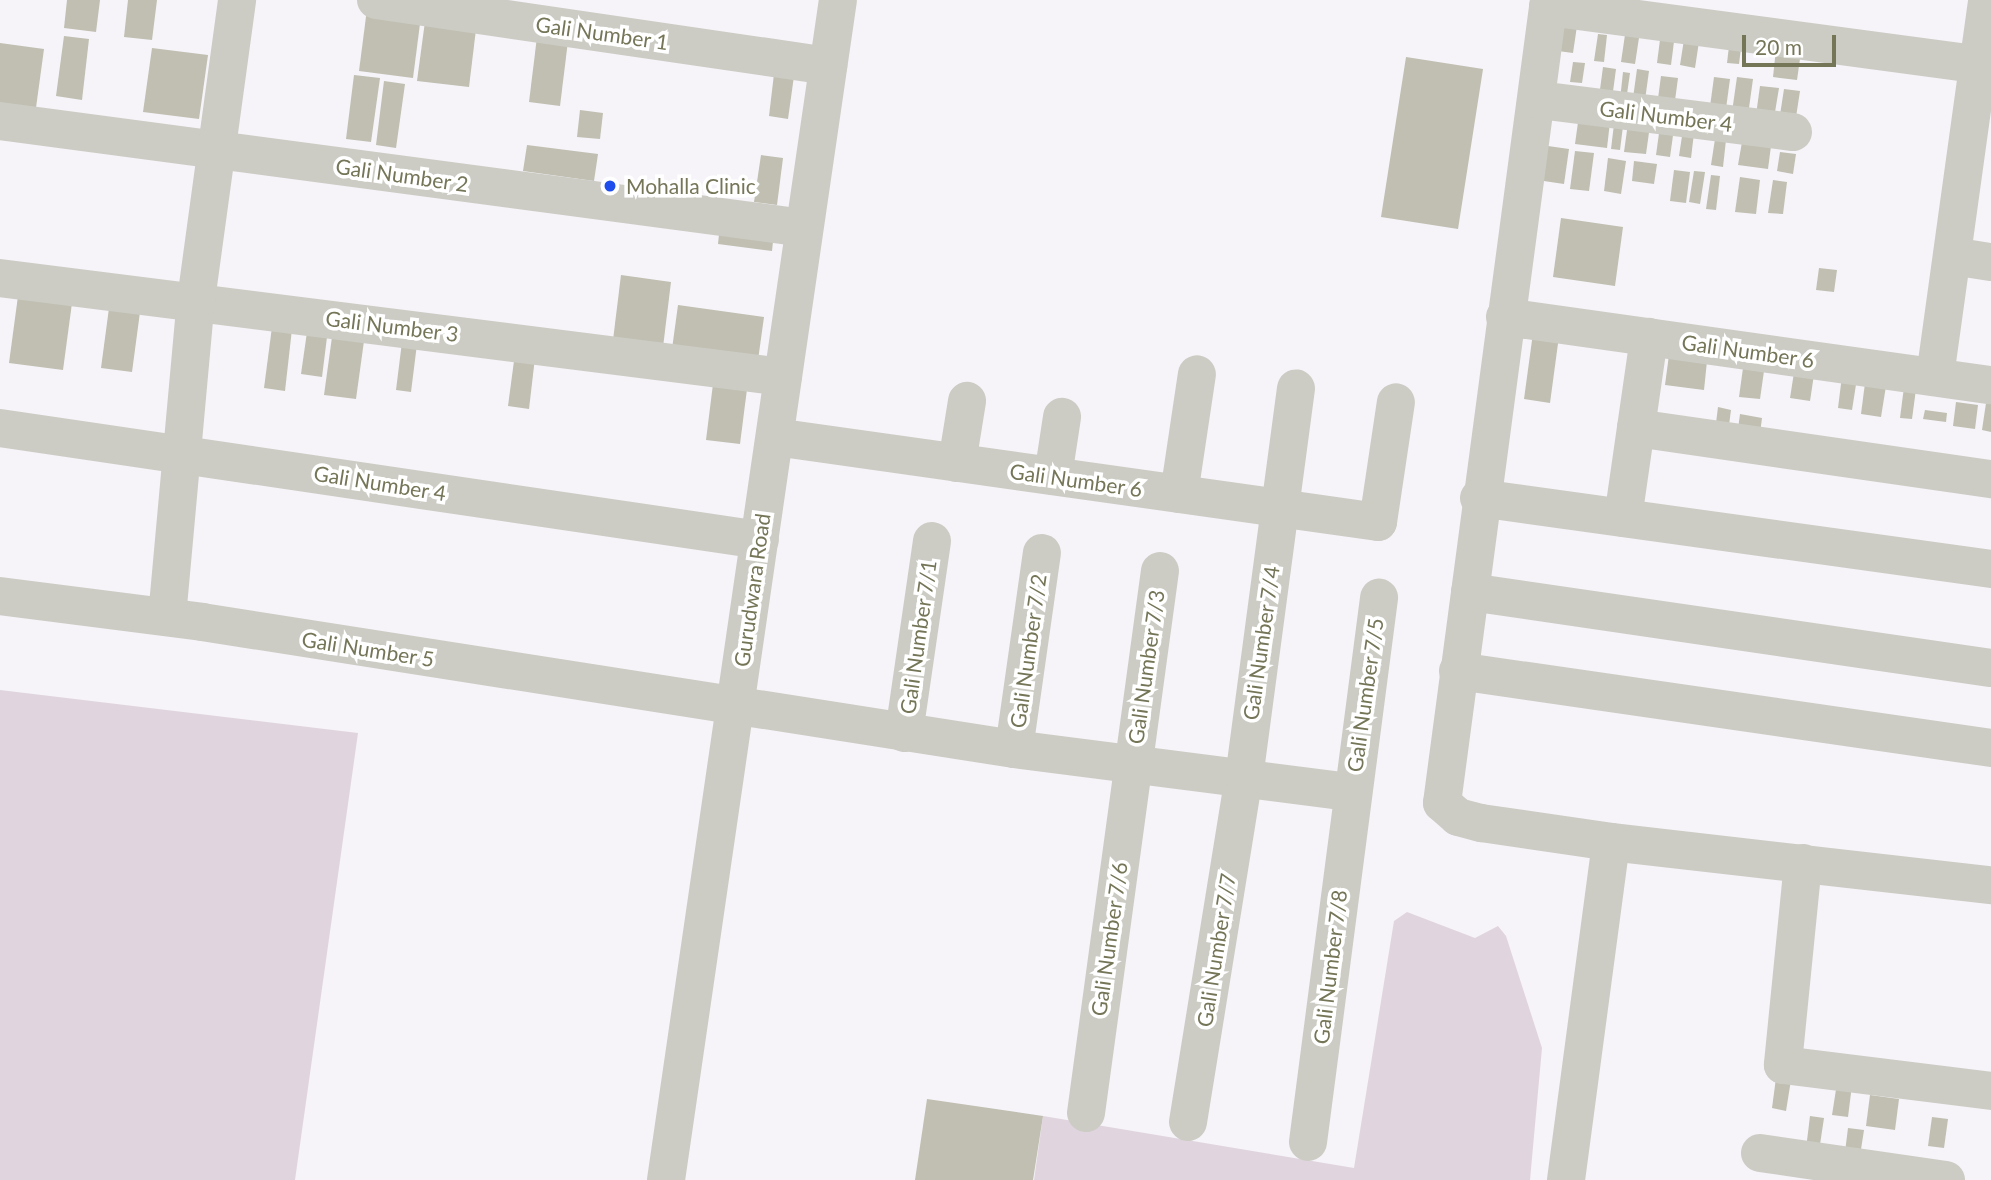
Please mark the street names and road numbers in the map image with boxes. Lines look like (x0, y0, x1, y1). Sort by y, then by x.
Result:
street label: Gali Number 1 (534, 11, 670, 55)
street label: Gali Number 4 (1598, 95, 1734, 137)
street label: Gali Number 2 (334, 153, 470, 197)
street label: Gali Number 3 (324, 305, 460, 347)
street label: Gali Number 6 (1680, 329, 1816, 373)
street label: Gali Number 6 (1008, 458, 1144, 502)
street label: Gali Number 4 (312, 460, 448, 506)
street label: Gurudwara Road (729, 512, 775, 668)
street label: Gali Number 7/1 (895, 558, 941, 716)
street label: Gali Number 7/4 (1238, 564, 1284, 722)
street label: Gali Number 7/2 (1005, 572, 1051, 730)
street label: Gali Number 7/3 (1123, 588, 1169, 746)
street label: Gali Number 7/5 (1342, 616, 1388, 774)
street label: Gali Number 5 (300, 626, 436, 672)
street label: Gali Number 7/6 (1086, 860, 1132, 1018)
street label: Gali Number 7/7 (1191, 871, 1241, 1029)
street label: Gali Number 7/8 (1308, 888, 1352, 1046)

